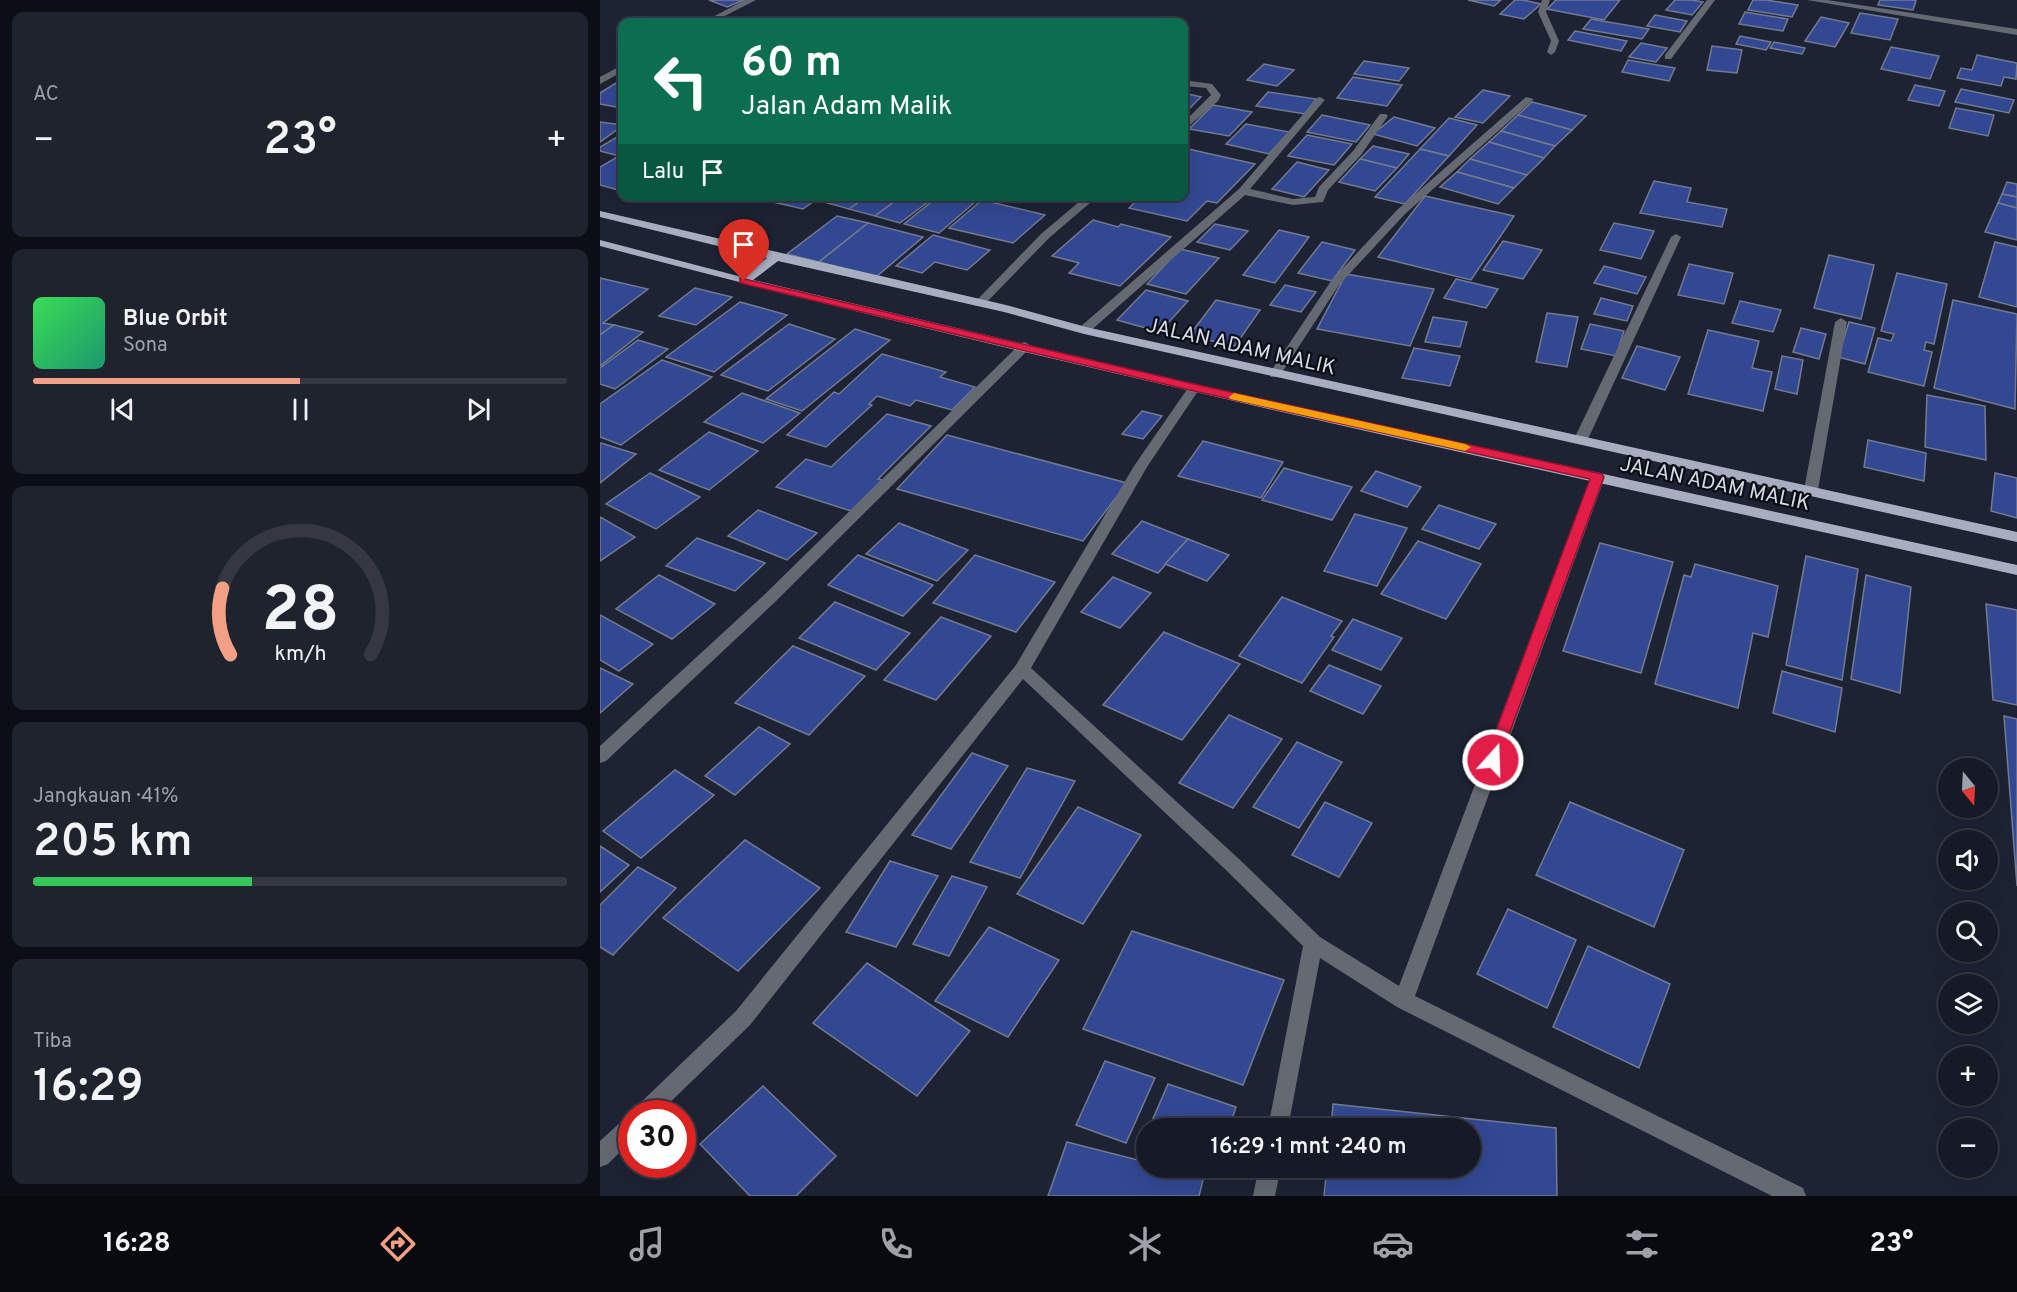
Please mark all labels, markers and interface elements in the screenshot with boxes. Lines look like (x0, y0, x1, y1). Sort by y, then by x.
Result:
text: 60 m (741, 38, 842, 91)
icon: left (642, 42, 720, 120)
text: AC (33, 82, 59, 108)
text: Jalan Adam Malik (741, 90, 952, 124)
text: 23° (263, 113, 337, 170)
text: − (33, 121, 54, 163)
text: + (546, 121, 567, 163)
icon: arrive (696, 156, 729, 189)
text: Lalu (642, 159, 684, 186)
pin (718, 219, 769, 281)
icon: arrive (727, 228, 760, 261)
text: Blue Orbit (123, 306, 228, 333)
street label: JALAN ADAM MALIK (1143, 312, 1338, 382)
text: Sona (123, 333, 168, 359)
icon: previous (106, 393, 139, 426)
icon: pause (284, 393, 317, 426)
icon: next (462, 393, 495, 426)
street label: JALAN ADAM MALIK (1617, 451, 1812, 518)
text: 28 (261, 574, 339, 653)
text: km/h (274, 641, 326, 668)
position arrow (1461, 728, 1525, 792)
north arrow (1938, 758, 1998, 818)
map controls (1938, 758, 1998, 1178)
text: Jangkauan · 41% (33, 784, 178, 810)
text: 205 km (33, 815, 192, 872)
button: sound (1938, 830, 1998, 890)
button: search (1938, 902, 1998, 962)
button: layers (1938, 974, 1998, 1034)
text: Tiba (33, 1029, 72, 1055)
button: + (1938, 1046, 1998, 1106)
text: 16:29 (33, 1060, 144, 1117)
speed limit sign: 30 (618, 1100, 696, 1178)
button: − (1938, 1118, 1998, 1178)
text: 16:29 · 1 mnt · 240 m (1211, 1134, 1407, 1161)
icon: directions (377, 1223, 419, 1265)
icon: music (626, 1223, 668, 1265)
icon: phone (875, 1223, 917, 1265)
icon: climate (1124, 1223, 1166, 1265)
icon: car (1372, 1223, 1414, 1265)
icon: filters (1621, 1223, 1663, 1265)
text: 16:28 (103, 1227, 171, 1261)
text: 23° (1870, 1227, 1914, 1261)

